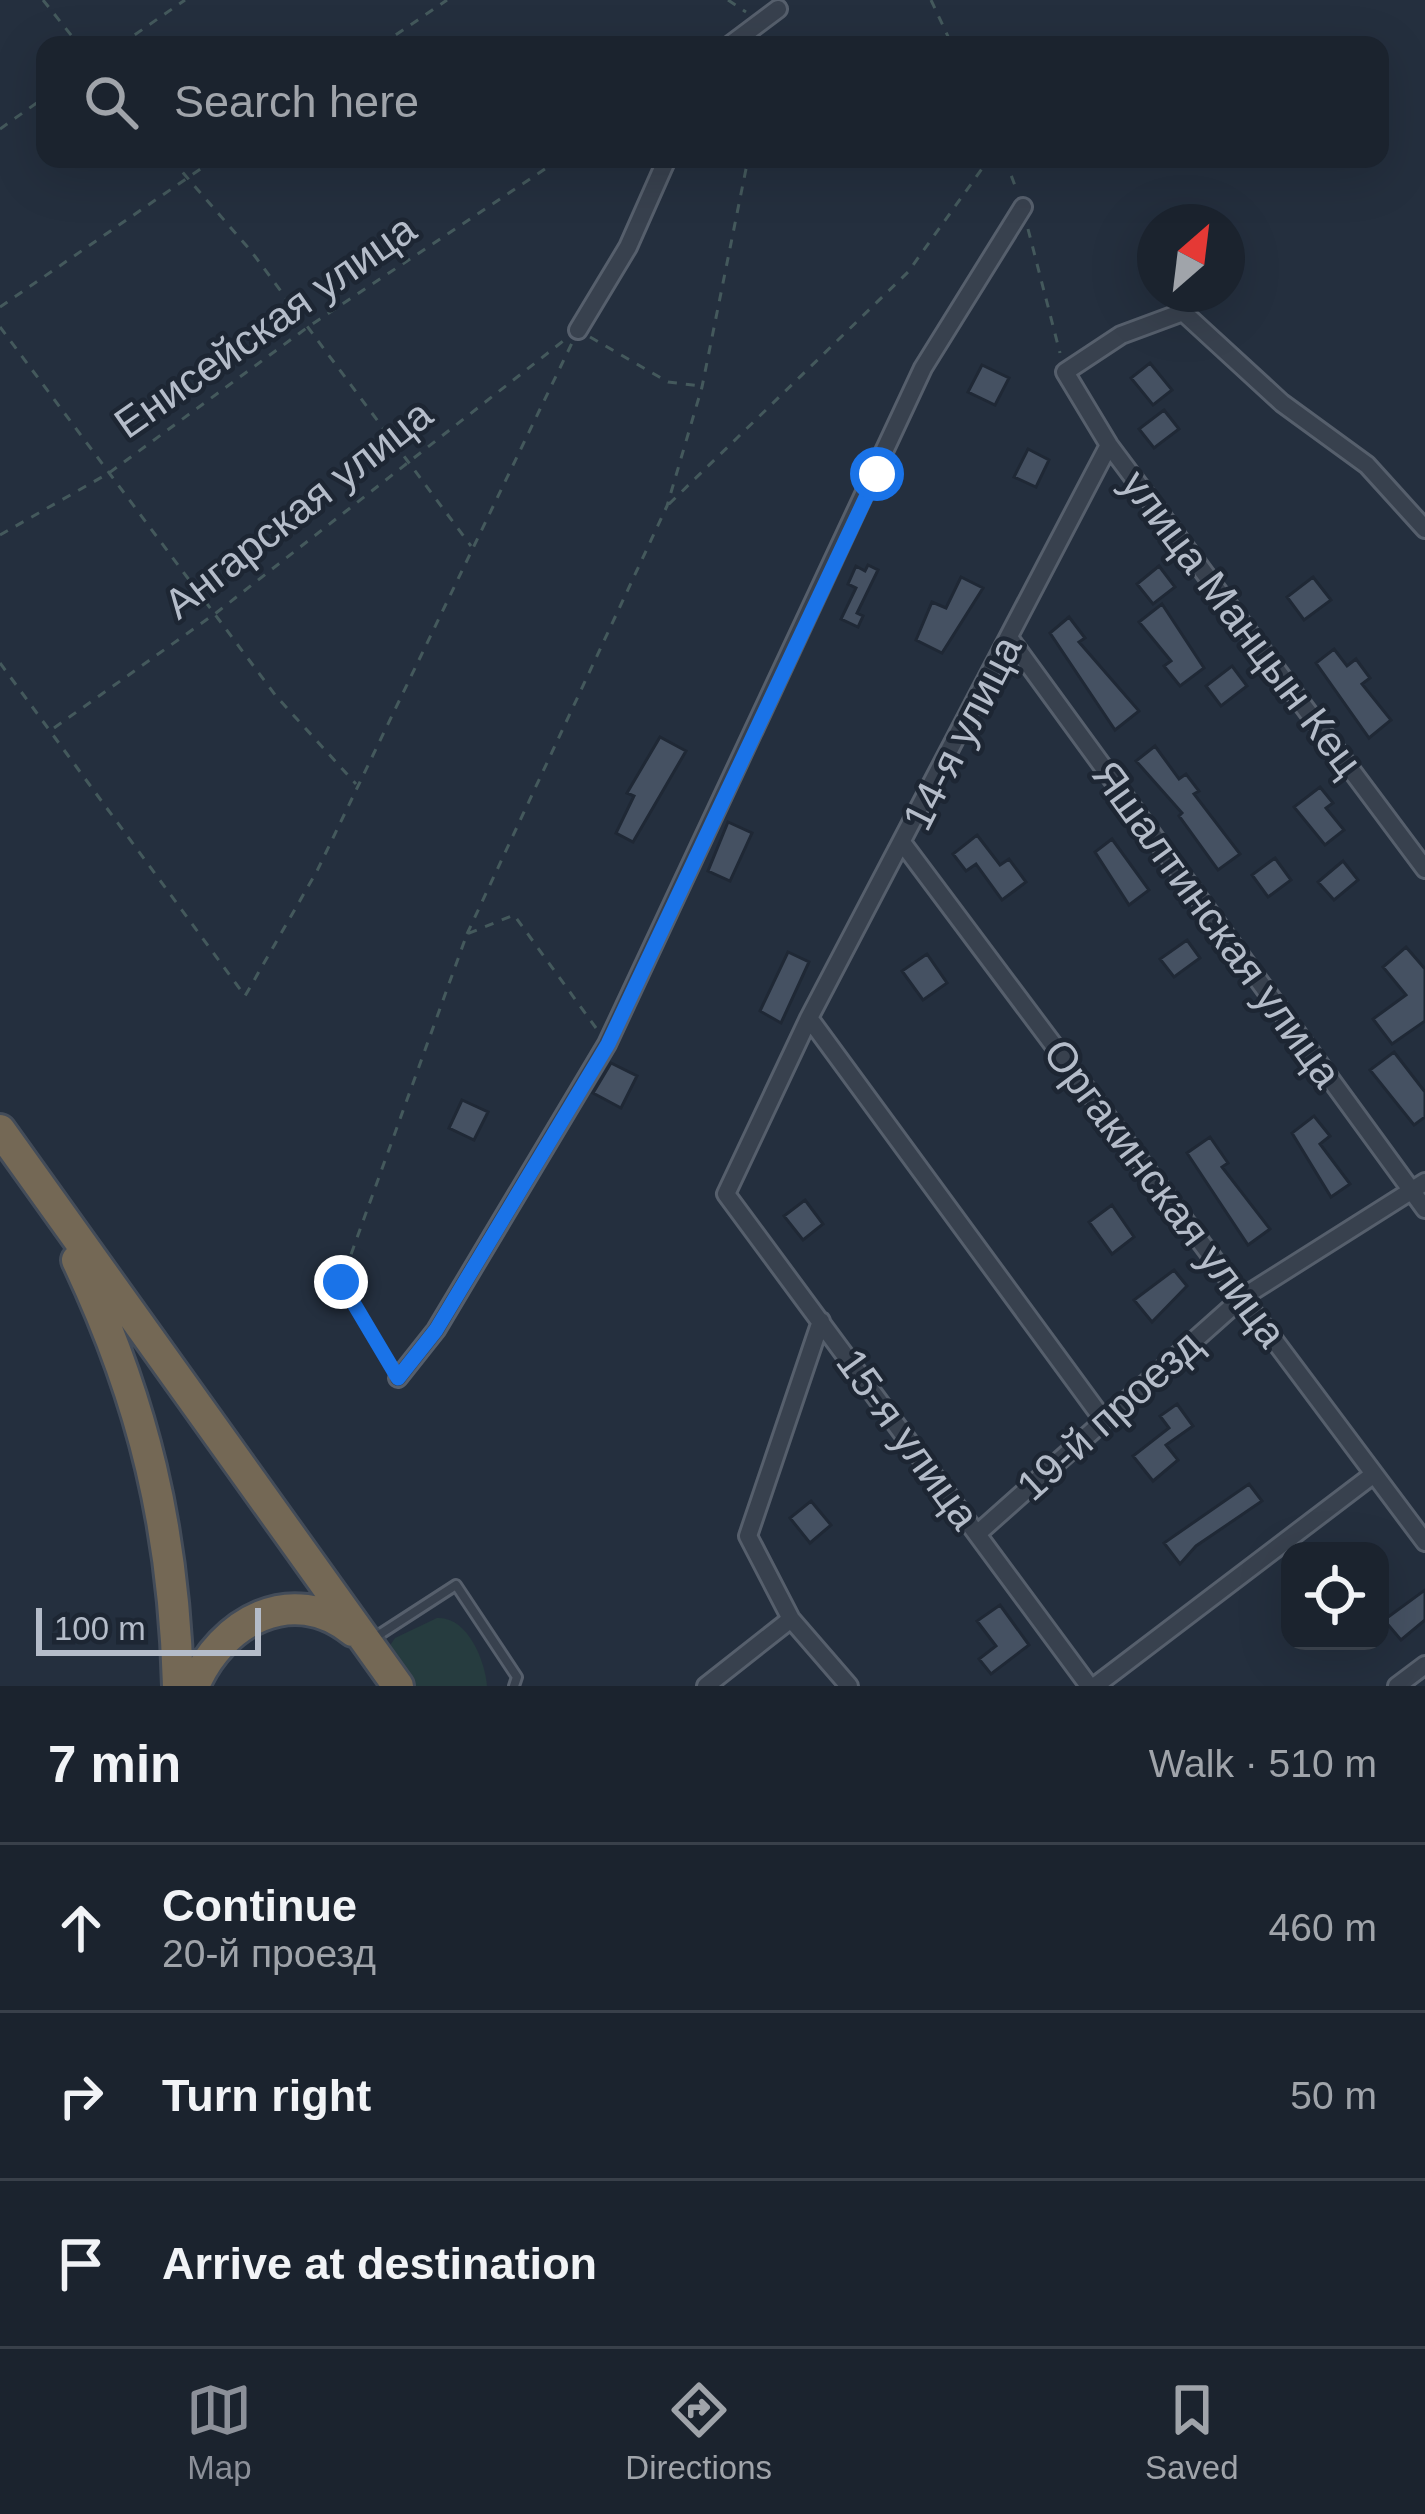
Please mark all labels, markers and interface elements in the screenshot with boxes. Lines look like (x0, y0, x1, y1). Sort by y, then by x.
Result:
search box (36, 36, 1389, 168)
icon: search (78, 69, 144, 135)
text: Search here (174, 76, 419, 127)
street label: Енисейская улица (106, 204, 425, 447)
north arrow (1137, 204, 1245, 312)
street label: Ангарская улица (155, 390, 441, 628)
route start (850, 447, 904, 501)
street label: улица Манцын Кец (1112, 461, 1372, 785)
street label: 14-я улица (893, 628, 1031, 837)
street label: Яшалтинская улица (1083, 752, 1351, 1097)
street label: Оргакинская улица (1034, 1030, 1296, 1356)
route end (314, 1255, 368, 1309)
street label: 19-й проезд (1008, 1320, 1210, 1510)
street label: 15-я улица (827, 1340, 989, 1539)
map controls (1281, 1542, 1389, 1650)
button: locate (1281, 1542, 1389, 1650)
scale bar (36, 1602, 261, 1655)
text: 100 m (54, 1610, 146, 1647)
text: 7 min (48, 1736, 181, 1793)
text: Walk · 510 m (1149, 1742, 1377, 1785)
text: Continue (162, 1880, 357, 1931)
icon: ahead (48, 1895, 114, 1961)
text: 460 m (1269, 1906, 1377, 1949)
text: 20-й проезд (162, 1932, 376, 1975)
icon: right (48, 2063, 114, 2129)
text: Turn right (162, 2070, 371, 2121)
text: 50 m (1290, 2074, 1377, 2117)
icon: arrive (48, 2231, 114, 2297)
text: Arrive at destination (162, 2238, 597, 2289)
tab: Map (186, 2377, 252, 2487)
tab: Directions (625, 2377, 772, 2487)
tab: Saved (1145, 2377, 1239, 2487)

